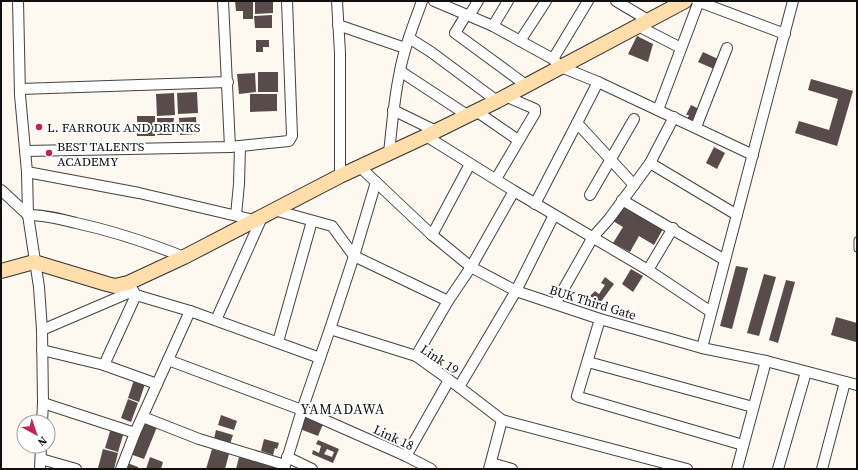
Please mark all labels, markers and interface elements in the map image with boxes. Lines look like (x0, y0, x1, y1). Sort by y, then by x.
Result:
place label: L. FARROUK AND DRINKS (47, 119, 201, 136)
marker: L. FARROUK AND DRINKS (34, 122, 44, 132)
place label: BEST TALENTS ACADEMY (57, 138, 145, 170)
marker: BEST TALENTS ACADEMY (44, 148, 54, 158)
street label: BUK Third Gate (547, 281, 639, 324)
street label: Link 19 (417, 341, 462, 378)
district label: YAMADAWA (301, 399, 385, 419)
north arrow (16, 414, 56, 454)
street label: Link 18 (371, 421, 417, 454)
text: N (34, 433, 50, 450)

